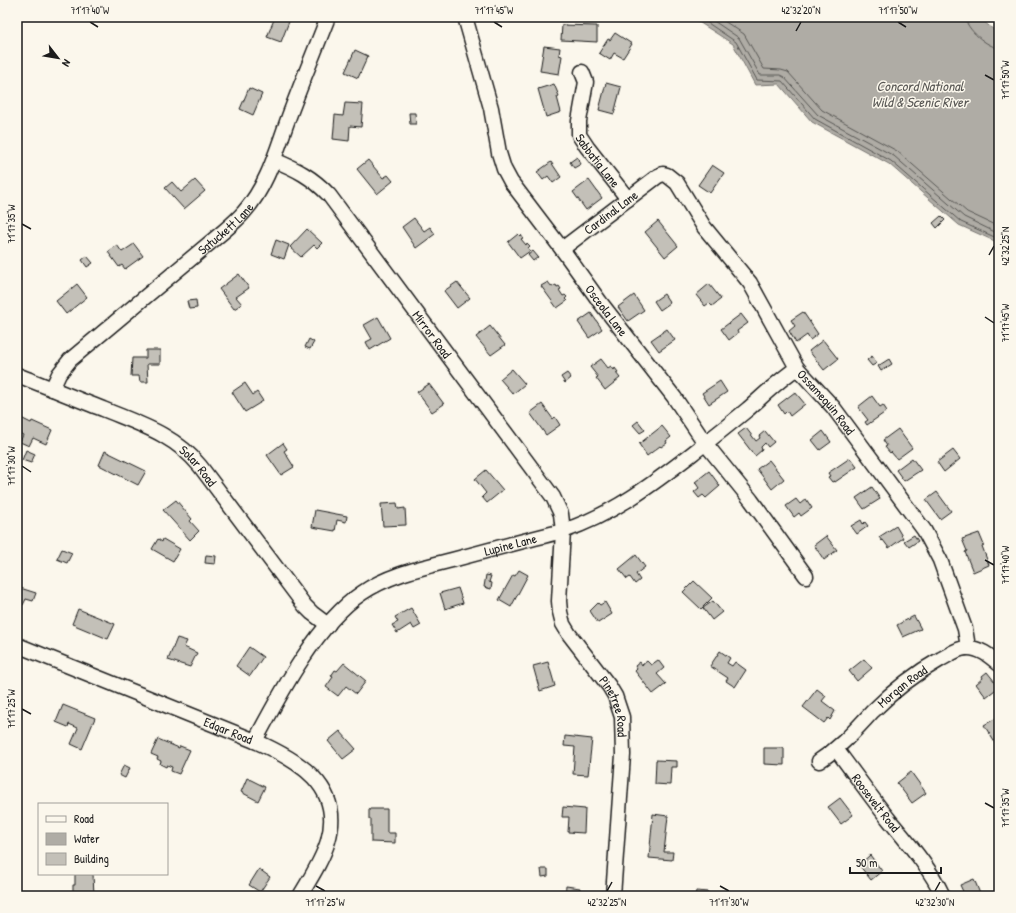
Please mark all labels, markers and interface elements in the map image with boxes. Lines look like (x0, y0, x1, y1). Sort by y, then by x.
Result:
text: 71°17'40"W (71, 4, 110, 17)
text: 71°17'45"W (475, 4, 514, 17)
text: 42°32'20"N (781, 4, 821, 17)
text: 71°17'50"W (878, 4, 918, 17)
north arrow (38, 38, 78, 78)
text: N (59, 57, 74, 69)
text: 71°17'50"W (999, 60, 1012, 100)
water label: Concord National Wild & Scenic River (872, 76, 970, 111)
street label: Sabbatia Lane (571, 130, 624, 191)
street label: Cardinal Lane (580, 186, 641, 239)
street label: Satuckett Lane (194, 199, 257, 258)
text: 71°17'35"W (5, 204, 18, 244)
text: 42°32'25"N (999, 227, 1012, 265)
street label: Osceola Lane (581, 281, 632, 340)
text: 71°17'45"W (999, 303, 1012, 342)
street label: Mirror Road (409, 307, 456, 362)
street label: Ossamequin Road (793, 365, 859, 438)
street label: Solar Road (176, 441, 221, 490)
text: 71°17'30"W (5, 446, 18, 486)
street label: Lupine Lane (482, 529, 539, 560)
text: 71°17'40"W (999, 545, 1012, 584)
street label: Morgan Road (873, 661, 930, 711)
street label: Pinetree Road (595, 672, 632, 737)
text: 71°17'25"W (5, 689, 18, 729)
street label: Edgar Road (201, 712, 256, 748)
street label: Roosevelt Road (848, 770, 904, 836)
text: 71°17'35"W (999, 788, 1012, 828)
legend (38, 803, 168, 875)
text: Road (74, 810, 94, 827)
text: Water (74, 830, 100, 847)
scale bar (850, 849, 941, 875)
text: Building (74, 850, 109, 867)
text: 50 m (856, 854, 877, 871)
text: 71°17'25"W (305, 896, 345, 909)
text: 42°32'25"N (588, 896, 626, 909)
text: 71°17'30"W (709, 896, 749, 909)
text: 42°32'30"N (916, 896, 954, 909)

